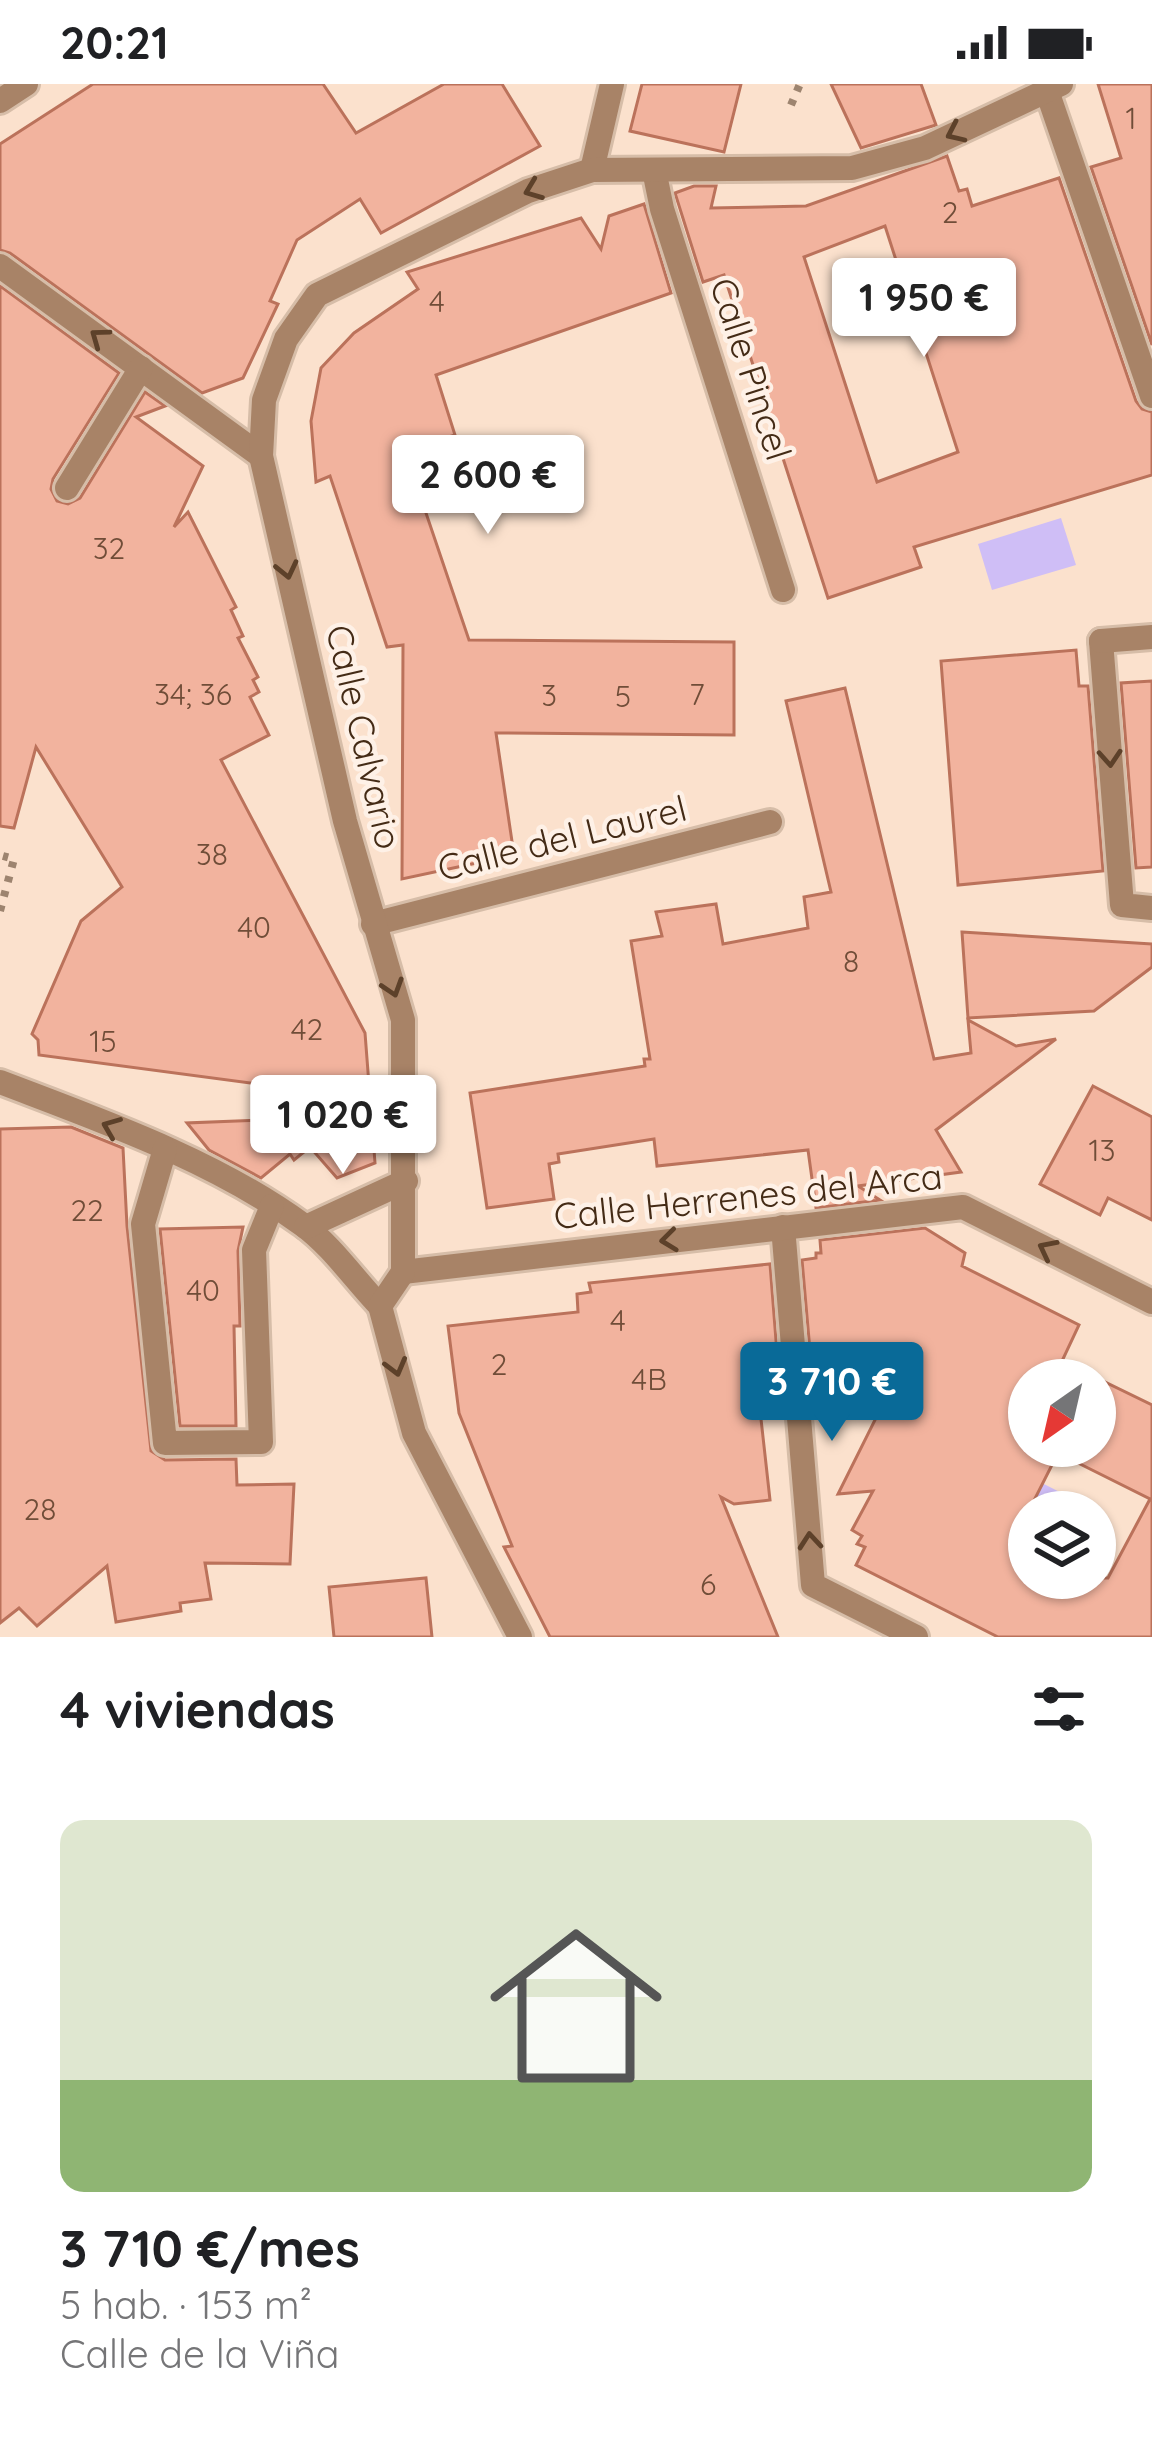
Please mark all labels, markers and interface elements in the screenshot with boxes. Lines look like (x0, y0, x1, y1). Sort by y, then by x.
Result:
text: 20:21 (60, 14, 169, 70)
house number: 1 (1125, 99, 1137, 137)
one-way arrow (946, 119, 967, 143)
one-way arrow (523, 176, 544, 201)
house number: 2 (942, 193, 958, 231)
pin: 1 950 € (813, 258, 1035, 360)
street label: Calle Pincel (701, 272, 802, 466)
text: 1 950 € (859, 272, 989, 321)
house number: 4 (429, 282, 445, 320)
one-way arrow (91, 330, 112, 352)
pin: 2 600 € (377, 435, 599, 537)
text: 2 600 € (419, 449, 557, 498)
house number: 32 (93, 529, 125, 567)
one-way arrow (274, 559, 299, 579)
street label: Calle Calvario (317, 621, 412, 853)
house number: 34; 36 (154, 675, 232, 713)
house number: 7 (689, 675, 705, 713)
house number: 3 (541, 676, 557, 714)
house number: 5 (615, 677, 631, 715)
one-way arrow (1097, 749, 1123, 768)
street label: Calle del Laurel (433, 785, 691, 890)
house number: 38 (196, 835, 228, 873)
house number: 40 (237, 908, 271, 946)
house number: 8 (843, 942, 859, 980)
one-way arrow (379, 977, 404, 998)
house number: 42 (291, 1010, 323, 1048)
house number: 15 (89, 1022, 117, 1060)
pin: 1 020 € (232, 1075, 454, 1177)
text: 1 020 € (277, 1089, 409, 1138)
one-way arrow (102, 1117, 123, 1141)
house number: 13 (1089, 1131, 1115, 1169)
street label: Calle Herrenes del Arca (552, 1153, 944, 1238)
house number: 22 (70, 1191, 104, 1229)
one-way arrow (659, 1227, 679, 1253)
one-way arrow (1038, 1241, 1060, 1264)
house number: 40 (186, 1271, 220, 1309)
house number: 4 (610, 1301, 626, 1339)
pin: 3 710 € (721, 1342, 943, 1444)
house number: 2 (491, 1345, 507, 1383)
text: 3 710 € (767, 1356, 897, 1405)
one-way arrow (382, 1357, 407, 1377)
north arrow (1008, 1359, 1116, 1467)
map controls (1008, 1359, 1116, 1599)
house number: 4B (631, 1360, 667, 1398)
house number: 28 (24, 1490, 56, 1528)
button: layers (1008, 1491, 1116, 1599)
one-way arrow (797, 1531, 823, 1550)
house number: 6 (700, 1565, 716, 1603)
icon: filters (1026, 1676, 1092, 1742)
text: 4 viviendas (60, 1677, 335, 1741)
icon: home (468, 1898, 684, 2114)
text: 3 710 €/mes (60, 2216, 360, 2280)
text: 5 hab. · 153 m² (60, 2280, 312, 2329)
text: Calle de la Viña (60, 2329, 339, 2378)

